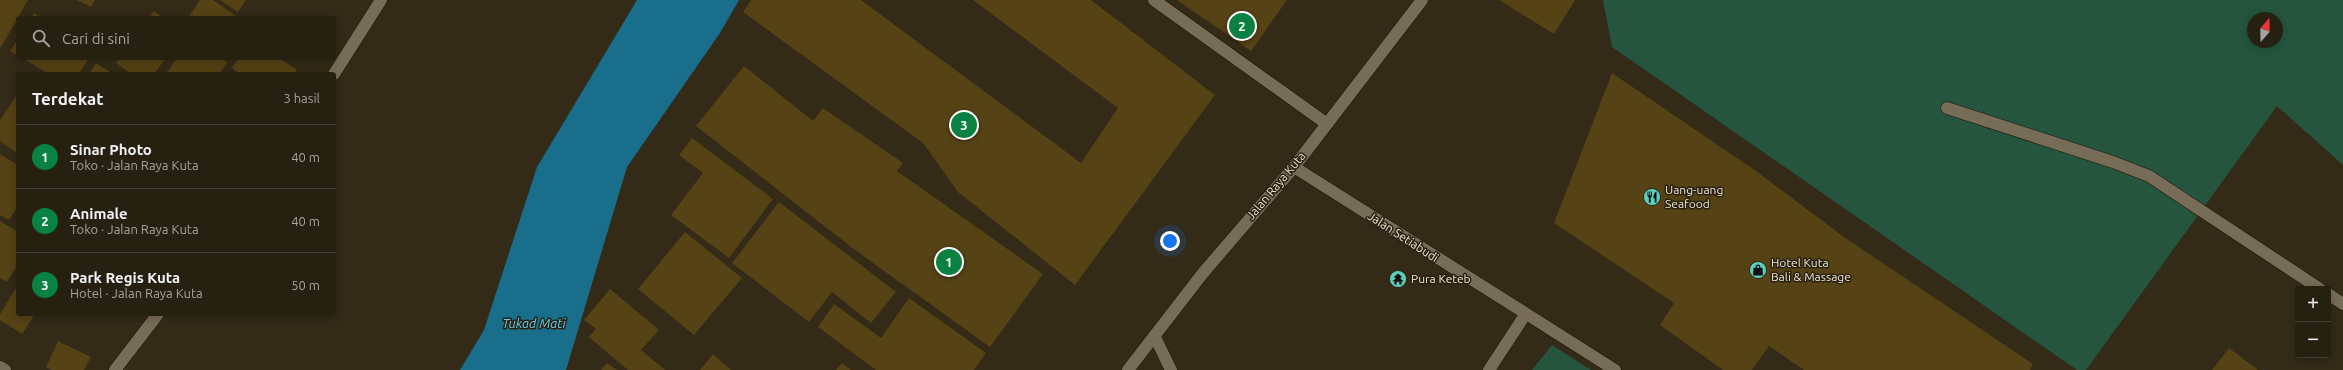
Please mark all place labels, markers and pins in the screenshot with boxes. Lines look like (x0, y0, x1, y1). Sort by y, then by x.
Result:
pin: 2 (1229, 11, 1255, 41)
pin: 3 (951, 110, 977, 140)
place label: Uang-uang Seafood (1665, 183, 1723, 210)
restaurant icon: Uang-uang Seafood (1642, 187, 1662, 207)
pin: 1 (936, 247, 962, 277)
place label: Hotel Kuta Bali & Massage (1771, 256, 1851, 283)
shop icon: Hotel Kuta Bali & Massage (1748, 260, 1768, 280)
temple icon: Pura Keteb (1388, 269, 1408, 289)
place label: Pura Keteb (1411, 272, 1471, 285)

